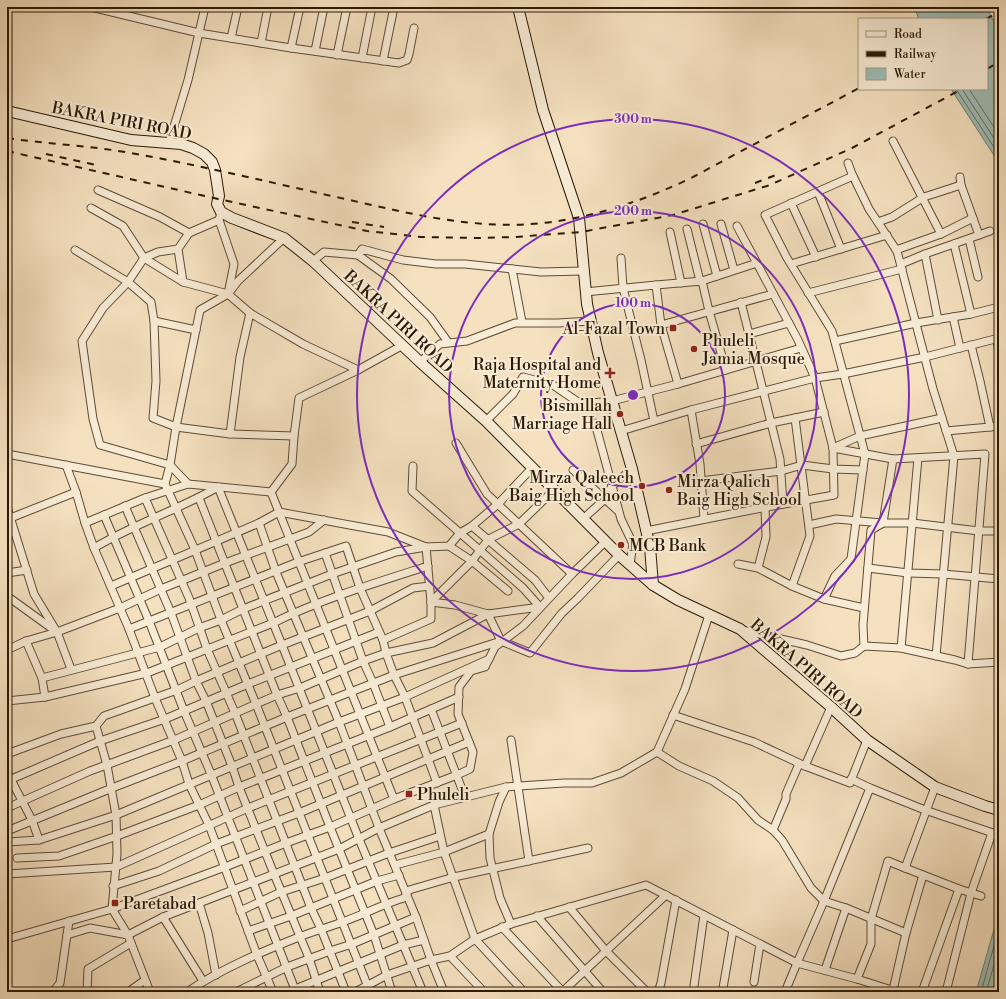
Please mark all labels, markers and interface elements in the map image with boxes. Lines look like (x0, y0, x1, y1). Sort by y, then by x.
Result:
legend (858, 18, 988, 90)
text: Road (894, 27, 922, 42)
text: Railway (894, 47, 936, 62)
text: Water (893, 67, 926, 82)
street label: BAKRA PIRI ROAD (49, 97, 193, 144)
text: 300 m (614, 112, 652, 127)
text: 200 m (614, 204, 652, 219)
street label: BAKRA PIRI ROAD (339, 265, 457, 377)
text: 100 m (615, 296, 651, 311)
place label: Al-Fazal Town (562, 319, 665, 339)
marker: Al-Fazal Town (668, 323, 678, 333)
place label: Phuleli Jamia Mosque (701, 331, 805, 369)
marker: Phuleli Jamia Mosque (689, 344, 699, 354)
place label: Raja Hospital and Maternity Home (473, 355, 601, 393)
marker: Raja Hospital and Maternity Home (604, 367, 616, 379)
centre of rings (626, 388, 640, 402)
place label: Bismillah Marriage Hall (512, 396, 612, 434)
marker: Bismillah Marriage Hall (615, 409, 625, 419)
place label: Mirza Qaleech Baig High School (508, 468, 634, 506)
place label: Mirza Qalich Baig High School (676, 472, 802, 510)
marker: Mirza Qaleech Baig High School (637, 481, 647, 491)
marker: Mirza Qalich Baig High School (664, 485, 674, 495)
place label: MCB Bank (629, 536, 708, 556)
marker: MCB Bank (616, 540, 626, 550)
street label: BAKRA PIRI ROAD (745, 614, 866, 723)
place label: Phuleli (417, 785, 469, 805)
marker: Phuleli (404, 789, 414, 799)
place label: Paretabad (123, 894, 196, 914)
marker: Paretabad (110, 898, 120, 908)

